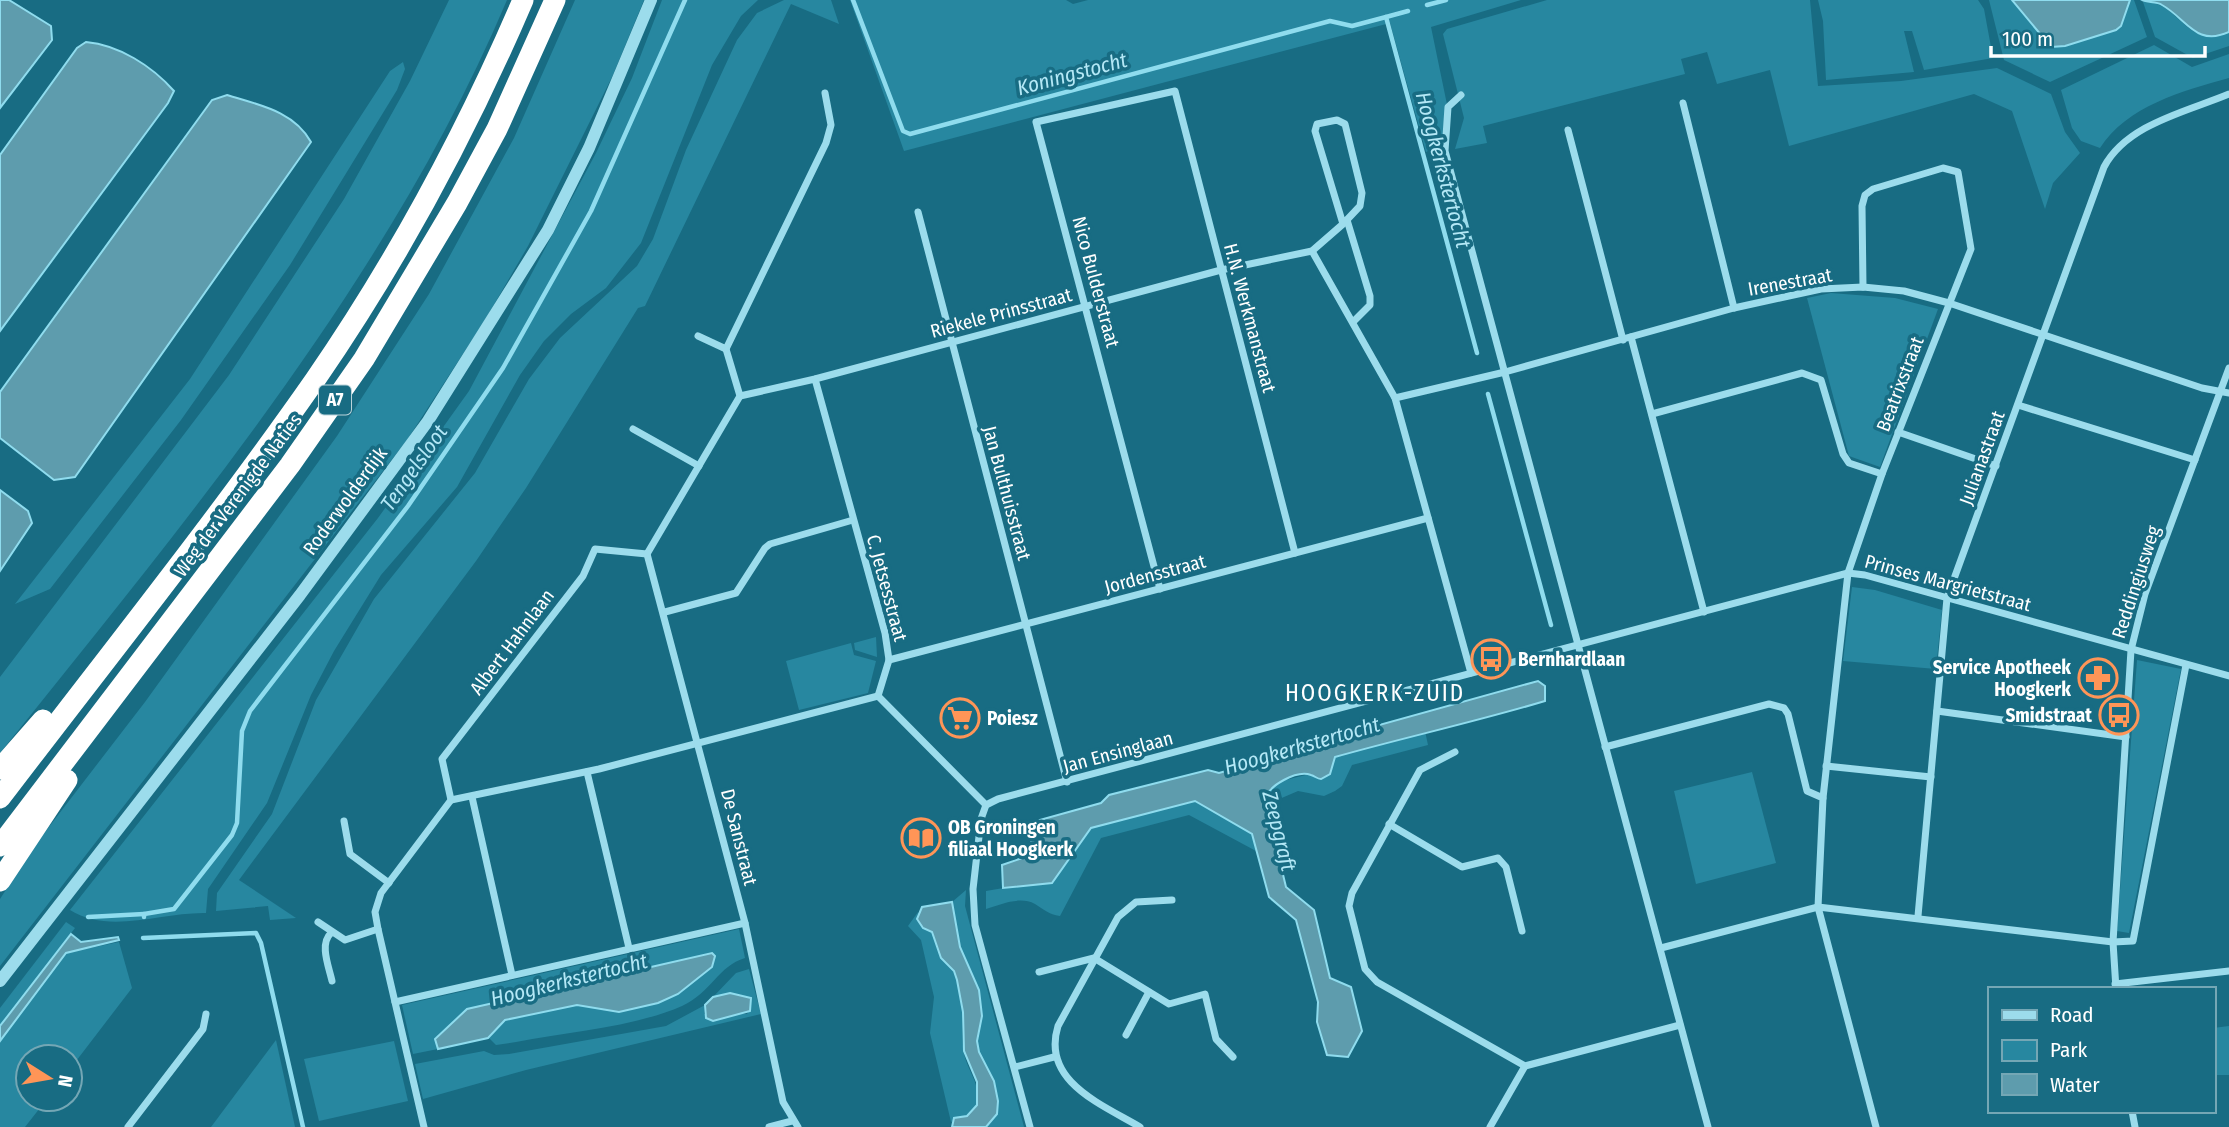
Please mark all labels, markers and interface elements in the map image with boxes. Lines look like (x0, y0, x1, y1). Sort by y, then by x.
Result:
scale bar (1991, 14, 2204, 58)
text: 100 m (2002, 26, 2053, 52)
water label: Koningstocht (1014, 47, 1130, 101)
water label: Hoogkerkstertocht (1410, 89, 1476, 251)
street label: Nico Bulderstraat (1067, 214, 1125, 351)
street label: H.N. Werkmanstraat (1219, 241, 1281, 396)
street label: Irenestraat (1746, 263, 1835, 301)
street label: Riekele Prinsstraat (928, 283, 1075, 343)
street label: Beatrixstraat (1871, 333, 1929, 435)
road number: A7 (319, 386, 351, 414)
street label: Julianastraat (1954, 407, 2010, 508)
street label: Weg der Verenigde Naties (169, 409, 307, 581)
water label: Tengelsloot (375, 420, 453, 516)
street label: Jan Bulthuisstraat (978, 423, 1036, 564)
street label: Roderwolderdijk (298, 442, 392, 560)
street label: Reddingiusweg (2107, 523, 2165, 641)
street label: C. Jetsesstraat (862, 532, 912, 645)
street label: Jordensstraat (1102, 549, 1209, 599)
street label: Prinses Margrietstraat (1862, 550, 2034, 616)
street label: Albert Hahnlaan (465, 585, 559, 699)
bus stop icon: Bernhardlaan (1470, 638, 1512, 680)
place label: Bernhardlaan (1518, 648, 1625, 671)
place label: Service Apotheek Hoogkerk (1933, 656, 2071, 701)
pharmacy icon: Service Apotheek Hoogkerk (2077, 657, 2119, 699)
district label: HOOGKERK-ZUID (1285, 679, 1465, 707)
bus stop icon: Smidstraat (2098, 694, 2140, 736)
supermarket icon: Poiesz (939, 697, 981, 739)
place label: Smidstraat (2005, 704, 2092, 727)
place label: Poiesz (987, 707, 1038, 730)
water label: Hoogkerkstertocht (1221, 711, 1383, 781)
street label: Jan Ensinglaan (1060, 726, 1176, 778)
street label: De Sanstraat (716, 786, 762, 888)
water label: Zeepgraft (1256, 787, 1302, 874)
place label: OB Groningen filiaal Hoogkerk (948, 816, 1073, 861)
library icon: OB Groningen filiaal Hoogkerk (900, 817, 942, 859)
water label: Hoogkerkstertocht (488, 948, 650, 1012)
legend (1988, 987, 2215, 1113)
text: Road (2050, 1002, 2094, 1028)
text: Park (2050, 1037, 2088, 1063)
north arrow (14, 1043, 84, 1113)
text: Water (2050, 1072, 2100, 1098)
text: N (53, 1073, 78, 1089)

